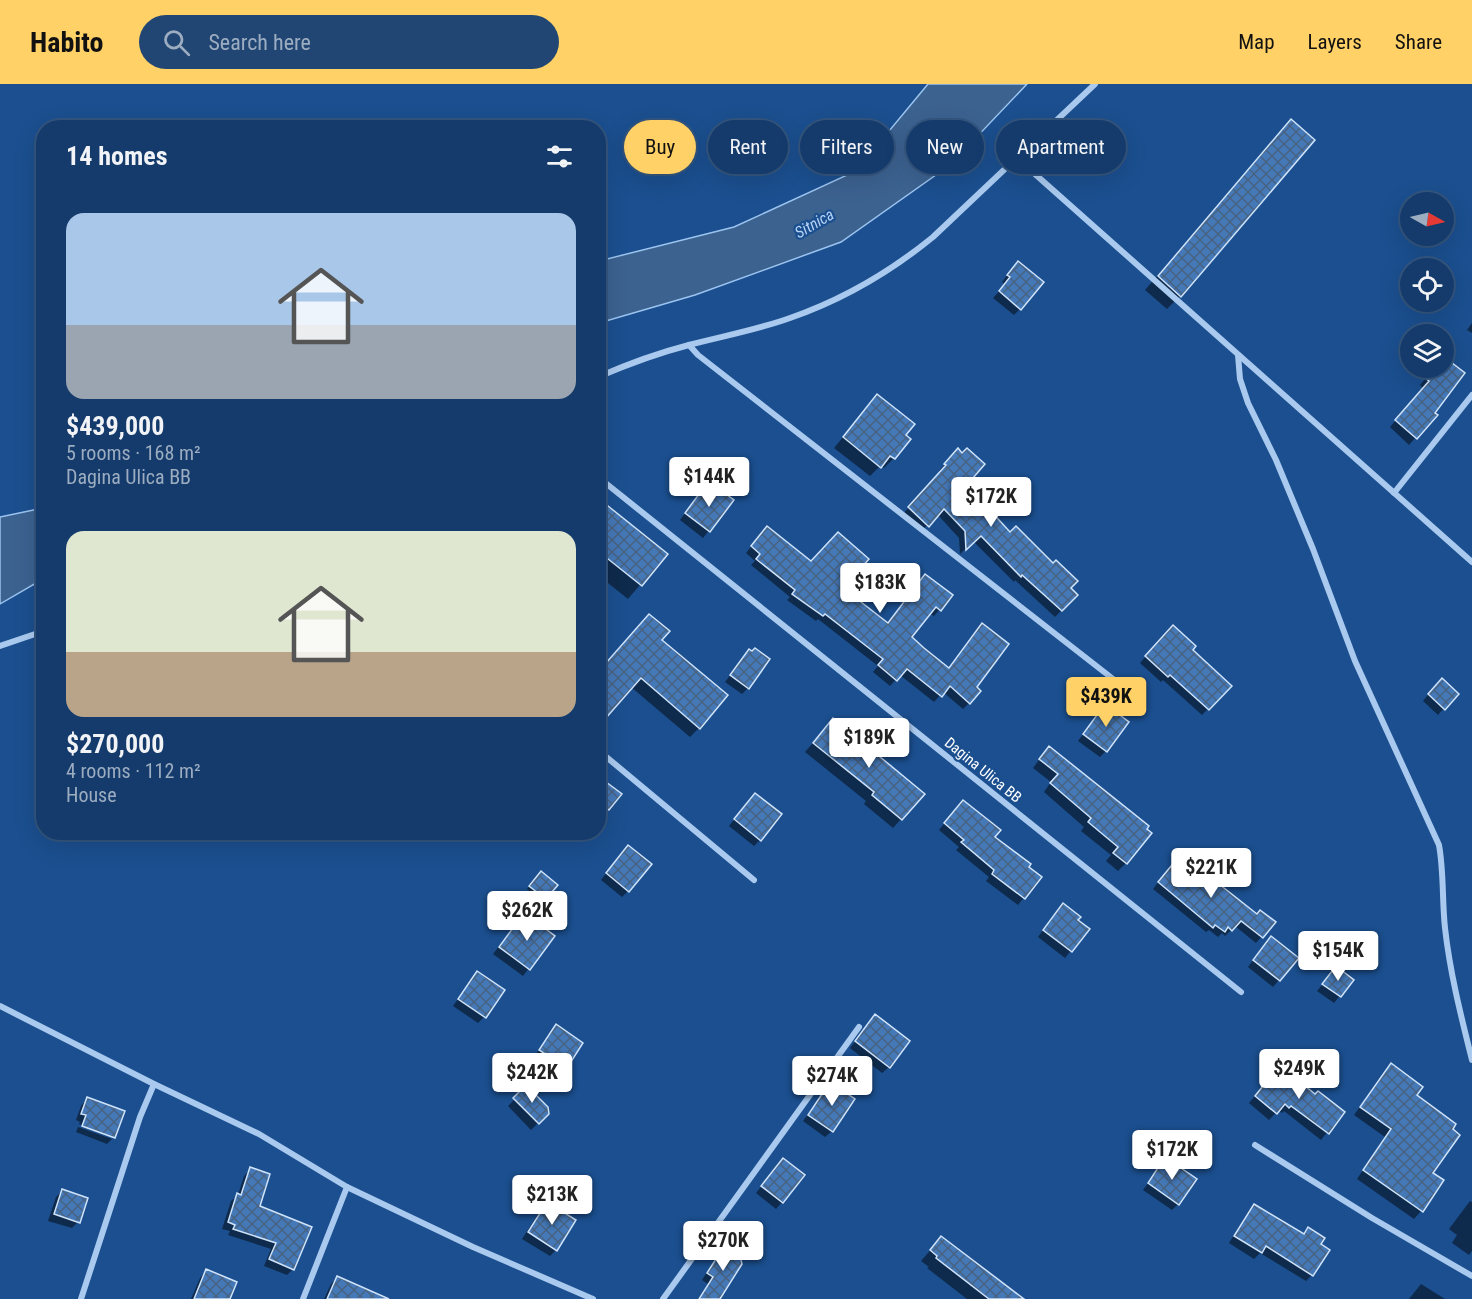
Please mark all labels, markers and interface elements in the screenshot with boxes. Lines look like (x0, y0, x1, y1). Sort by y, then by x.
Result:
search box (139, 15, 559, 69)
text: Habito (30, 26, 103, 59)
icon: search (160, 26, 193, 59)
text: Search here (208, 30, 311, 55)
text: Map (1238, 30, 1275, 54)
text: Layers (1308, 30, 1362, 54)
text: Share (1395, 30, 1442, 54)
chip: Buy (624, 120, 696, 174)
chip: Rent (708, 120, 788, 174)
chip: Filters (800, 120, 894, 174)
chip: New (906, 120, 984, 174)
chip: Apartment (996, 120, 1126, 174)
icon: filters (543, 140, 576, 173)
text: 14 homes (66, 141, 168, 171)
north arrow (1400, 192, 1454, 246)
map controls (1400, 192, 1454, 378)
water label: Sitnica (791, 205, 837, 242)
icon: home (267, 252, 375, 360)
button: locate (1400, 258, 1454, 312)
button: layers (1400, 324, 1454, 378)
text: $439,000 (66, 411, 164, 441)
text: 5 rooms · 168 m² (66, 441, 201, 465)
pin: $144K (667, 457, 751, 508)
text: $144K (683, 464, 735, 488)
text: Dagina Ulica BB (66, 465, 191, 489)
pin: $172K (949, 477, 1033, 528)
text: $172K (965, 484, 1017, 508)
pin: $183K (838, 563, 922, 614)
icon: home (267, 570, 375, 678)
text: $183K (854, 570, 906, 594)
pin: $439K (1064, 677, 1148, 728)
text: $439K (1080, 684, 1132, 708)
pin: $189K (827, 718, 911, 769)
text: $189K (843, 725, 895, 749)
text: $270,000 (66, 729, 164, 759)
street label: Dagina Ulica BB (941, 734, 1025, 806)
text: 4 rooms · 112 m² (66, 759, 201, 783)
text: House (66, 783, 117, 807)
pin: $221K (1169, 848, 1253, 899)
text: $221K (1185, 855, 1237, 879)
pin: $262K (485, 891, 569, 942)
text: $262K (501, 898, 553, 922)
pin: $154K (1296, 931, 1380, 982)
text: $154K (1312, 938, 1364, 962)
pin: $249K (1257, 1049, 1341, 1100)
pin: $242K (490, 1053, 574, 1104)
pin: $274K (790, 1056, 874, 1107)
text: $249K (1273, 1056, 1325, 1080)
text: $242K (506, 1060, 558, 1084)
text: $274K (806, 1063, 858, 1087)
pin: $172K (1130, 1130, 1214, 1181)
text: $172K (1146, 1137, 1198, 1161)
pin: $213K (510, 1175, 594, 1226)
text: $213K (526, 1182, 578, 1206)
pin: $270K (681, 1221, 765, 1272)
text: $270K (697, 1228, 749, 1252)

